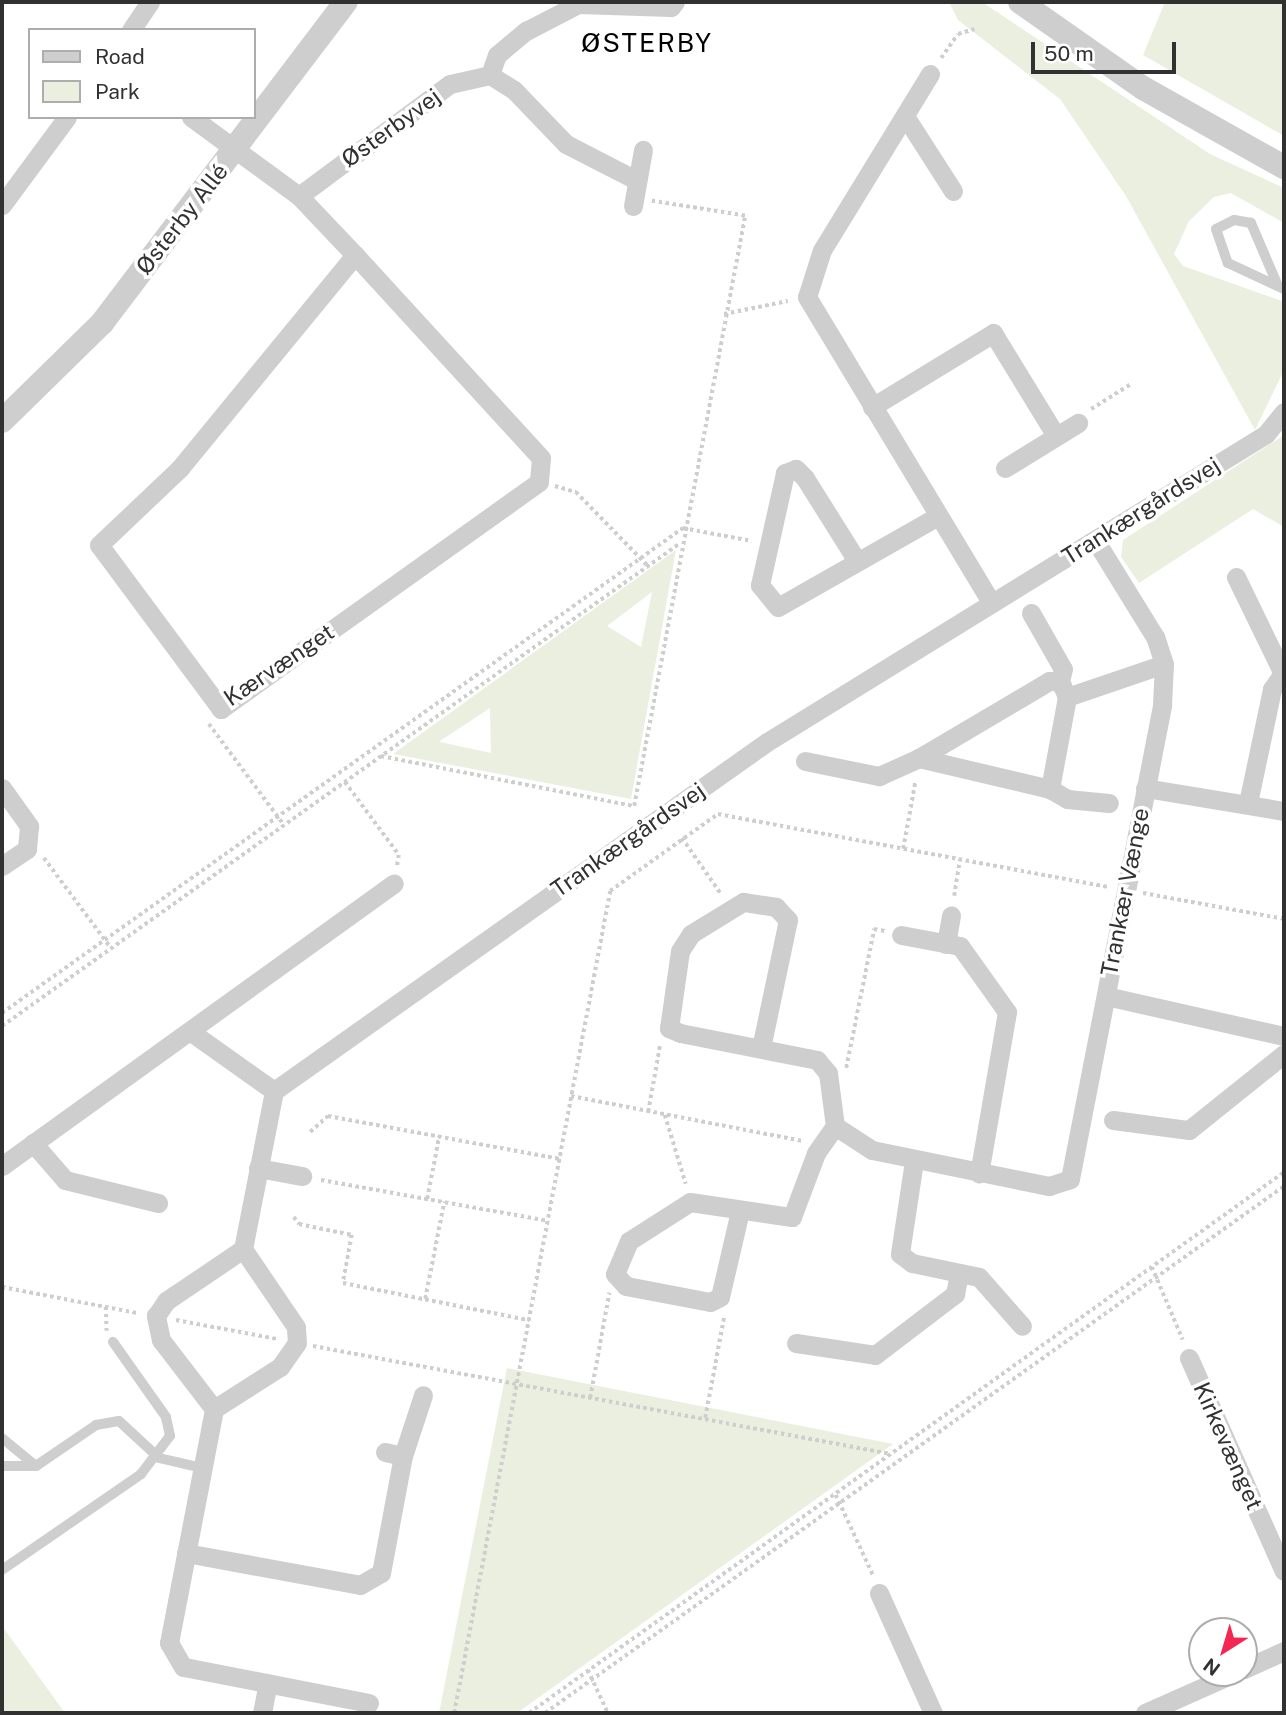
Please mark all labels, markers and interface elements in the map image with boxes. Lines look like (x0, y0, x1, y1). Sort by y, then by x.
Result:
district label: ØSTERBY (582, 27, 712, 59)
legend (28, 28, 256, 119)
scale bar (1034, 28, 1179, 72)
text: 50 m (1044, 41, 1094, 66)
text: Road (95, 44, 145, 69)
text: Park (95, 79, 140, 104)
street label: Østerbyvej (336, 83, 446, 173)
street label: Østerby Allé (130, 158, 234, 280)
street label: Trankærgårdsvej (1057, 451, 1225, 571)
street label: Kærvænget (219, 618, 339, 712)
street label: Trankærgårdsvej (546, 777, 710, 903)
street label: Trankær Vænge (1095, 805, 1155, 979)
street label: Kirkevænget (1188, 1378, 1268, 1514)
north arrow (1188, 1617, 1258, 1687)
text: N (1199, 1654, 1224, 1680)

